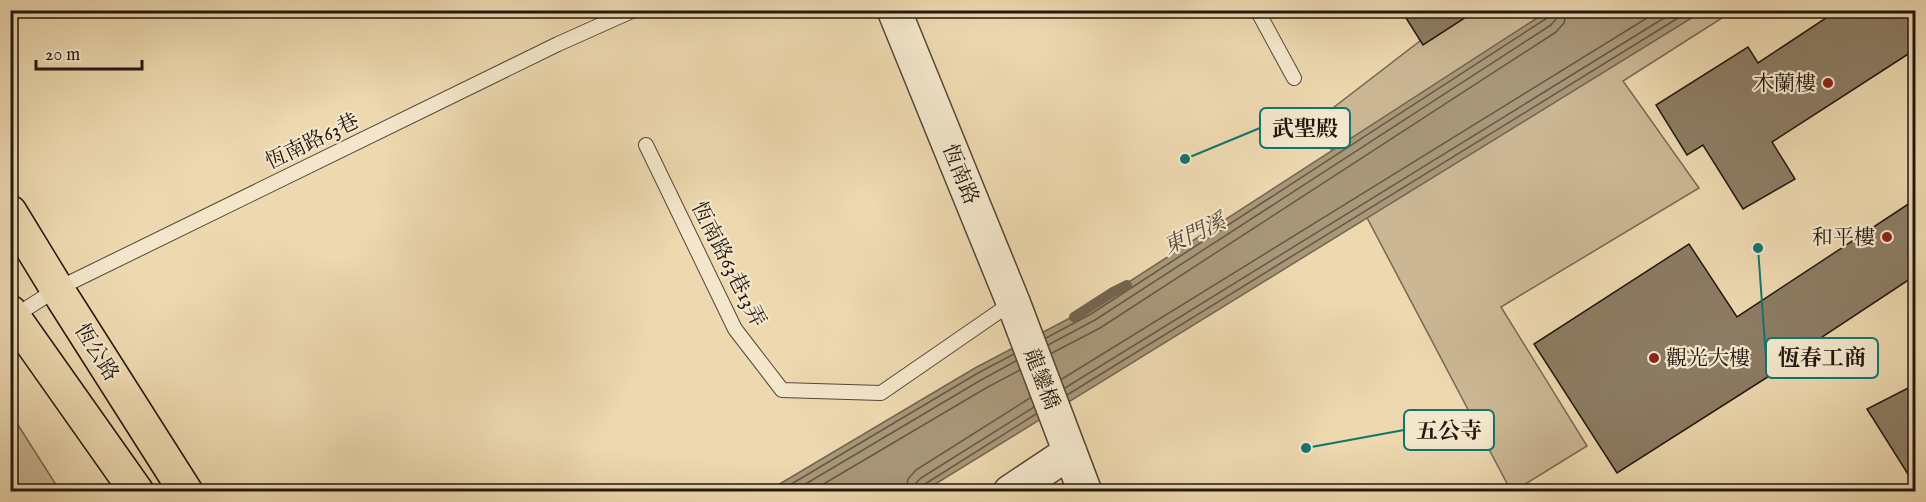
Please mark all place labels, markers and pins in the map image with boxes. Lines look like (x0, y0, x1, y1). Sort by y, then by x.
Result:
place label: 木蘭樓 (1753, 71, 1816, 98)
marker: 木蘭樓 (1821, 76, 1835, 90)
callout: 武聖殿 (1260, 108, 1350, 148)
place label: 和平樓 (1812, 225, 1875, 252)
marker: 和平樓 (1880, 230, 1894, 244)
callout: 恆春工商 (1766, 338, 1878, 378)
place label: 觀光大樓 (1666, 346, 1750, 373)
marker: 觀光大樓 (1647, 351, 1661, 365)
callout: 五公寺 (1404, 410, 1494, 450)

